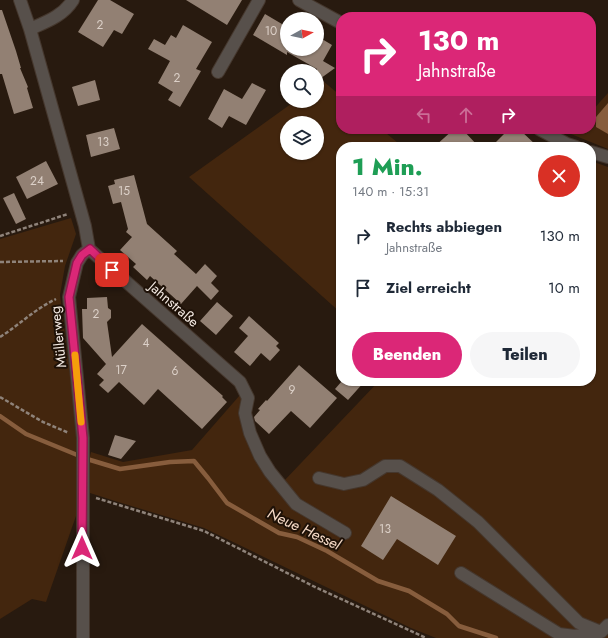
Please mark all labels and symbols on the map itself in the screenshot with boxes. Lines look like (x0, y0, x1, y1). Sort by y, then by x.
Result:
north arrow (280, 12, 324, 56)
house number: 2 (97, 16, 104, 34)
house number: 10 (265, 22, 277, 40)
house number: 2 (174, 69, 181, 87)
house number: 13 (97, 133, 109, 151)
house number: 24 (30, 172, 44, 190)
house number: 15 (118, 182, 130, 200)
pin (95, 253, 129, 287)
street label: Jahnstraße (143, 275, 203, 331)
street label: Müllerweg (45, 305, 71, 369)
house number: 2 (93, 305, 100, 323)
house number: 4 (143, 334, 150, 352)
house number: 17 (115, 361, 128, 379)
house number: 6 (172, 362, 179, 380)
house number: 9 (289, 381, 296, 399)
water label: Neue Hessel (264, 502, 345, 556)
house number: 13 (379, 520, 391, 538)
position arrow (61, 527, 103, 569)

